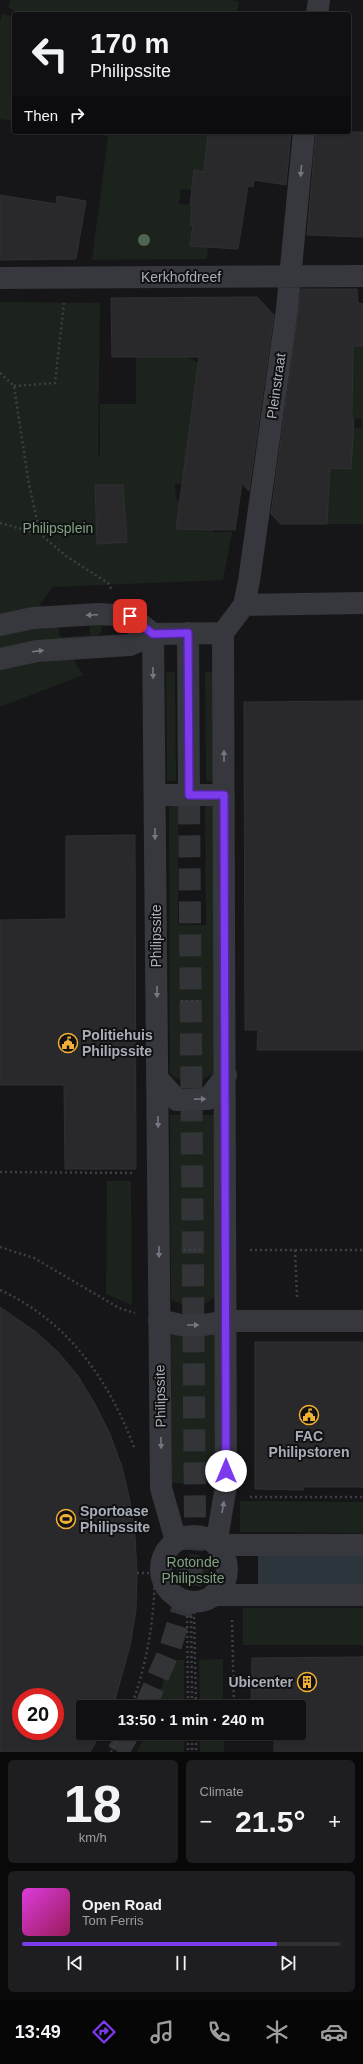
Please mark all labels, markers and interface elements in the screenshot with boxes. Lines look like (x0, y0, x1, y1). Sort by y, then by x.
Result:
icon: left (24, 28, 76, 80)
text: 170 m (90, 28, 169, 59)
text: Philipssite (90, 61, 171, 81)
icon: right (66, 104, 88, 126)
text: Then (24, 107, 58, 124)
one-way arrow (297, 165, 304, 177)
street label: Kerkhofdreef (141, 269, 221, 285)
street label: Pleinstraat (263, 352, 289, 420)
park label: Philipsplein (23, 520, 93, 536)
pin (113, 599, 147, 633)
icon: arrive (119, 605, 141, 627)
one-way arrow (86, 611, 98, 618)
one-way arrow (32, 648, 44, 654)
one-way arrow (150, 667, 156, 680)
one-way arrow (221, 749, 227, 762)
one-way arrow (152, 828, 158, 841)
street label: Philipssite (148, 904, 164, 968)
one-way arrow (154, 986, 160, 999)
place label: Politiehuis Philipssite (82, 1027, 153, 1059)
public building icon: Politiehuis Philipssite (57, 1032, 79, 1054)
one-way arrow (194, 1096, 206, 1103)
one-way arrow (155, 1116, 161, 1129)
one-way arrow (156, 1246, 162, 1259)
one-way arrow (187, 1322, 200, 1328)
street label: Philipssite (151, 1364, 169, 1428)
public building icon: FAC Philipstoren (298, 1404, 320, 1426)
place label: FAC Philipstoren (269, 1428, 349, 1460)
one-way arrow (158, 1437, 164, 1450)
position arrow (205, 1450, 247, 1492)
one-way arrow (220, 1500, 226, 1513)
place label: Sportoase Philipssite (80, 1503, 150, 1535)
sports icon: Sportoase Philipssite (55, 1508, 77, 1530)
park label: Rotonde Philipssite (161, 1554, 225, 1586)
building icon: Ubicenter (296, 1671, 318, 1693)
place label: Ubicenter (228, 1674, 294, 1690)
speed limit sign: 20 (12, 1688, 64, 1740)
text: 13:50 · 1 min · 240 m (118, 1711, 264, 1728)
text: 18 (64, 1775, 122, 1833)
text: Climate (200, 1784, 244, 1799)
text: 21.5° (235, 1805, 305, 1838)
text: − (200, 1809, 212, 1834)
text: + (328, 1809, 341, 1834)
text: km/h (79, 1830, 107, 1845)
text: Open Road (82, 1896, 162, 1913)
text: Tom Ferris (82, 1913, 143, 1928)
icon: previous (64, 1952, 86, 1974)
icon: pause (170, 1952, 192, 1974)
icon: next (277, 1952, 299, 1974)
icon: directions (90, 2018, 118, 2046)
icon: music (148, 2018, 176, 2046)
icon: phone (205, 2018, 233, 2046)
icon: climate (263, 2018, 291, 2046)
icon: car (320, 2018, 348, 2046)
text: 13:49 (15, 2022, 61, 2042)

